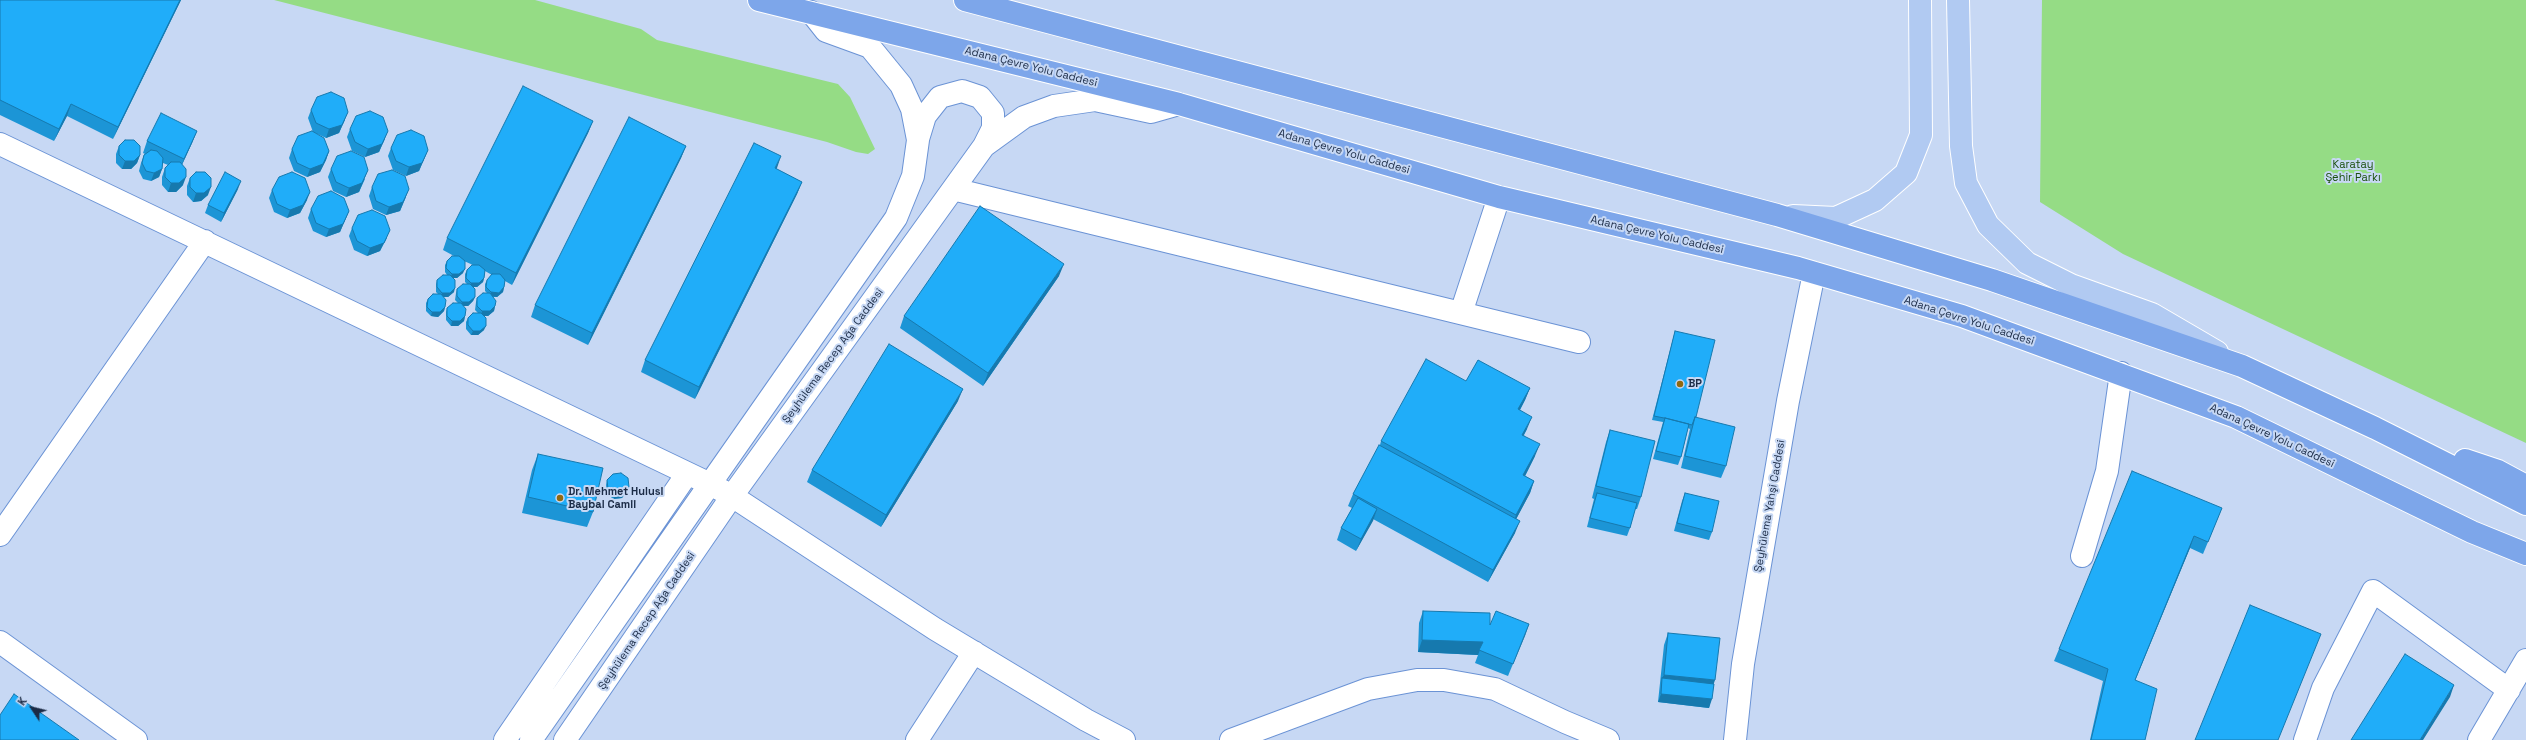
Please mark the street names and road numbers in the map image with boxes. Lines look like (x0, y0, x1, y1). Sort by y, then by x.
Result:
street label: Adana Çevre Yolu Caddesi (963, 44, 1099, 90)
street label: Adana Çevre Yolu Caddesi (1277, 127, 1411, 177)
street label: Adana Çevre Yolu Caddesi (1589, 213, 1725, 257)
street label: Şeyhülema Recep Ağa Caddesi (780, 286, 886, 426)
street label: Adana Çevre Yolu Caddesi (1902, 294, 2036, 348)
street label: Adana Çevre Yolu Caddesi (2208, 401, 2336, 471)
street label: Şeyhülema Yahşi Caddesi (1752, 439, 1788, 573)
street label: Şeyhülema Recep Ağa Caddesi (596, 550, 698, 692)

